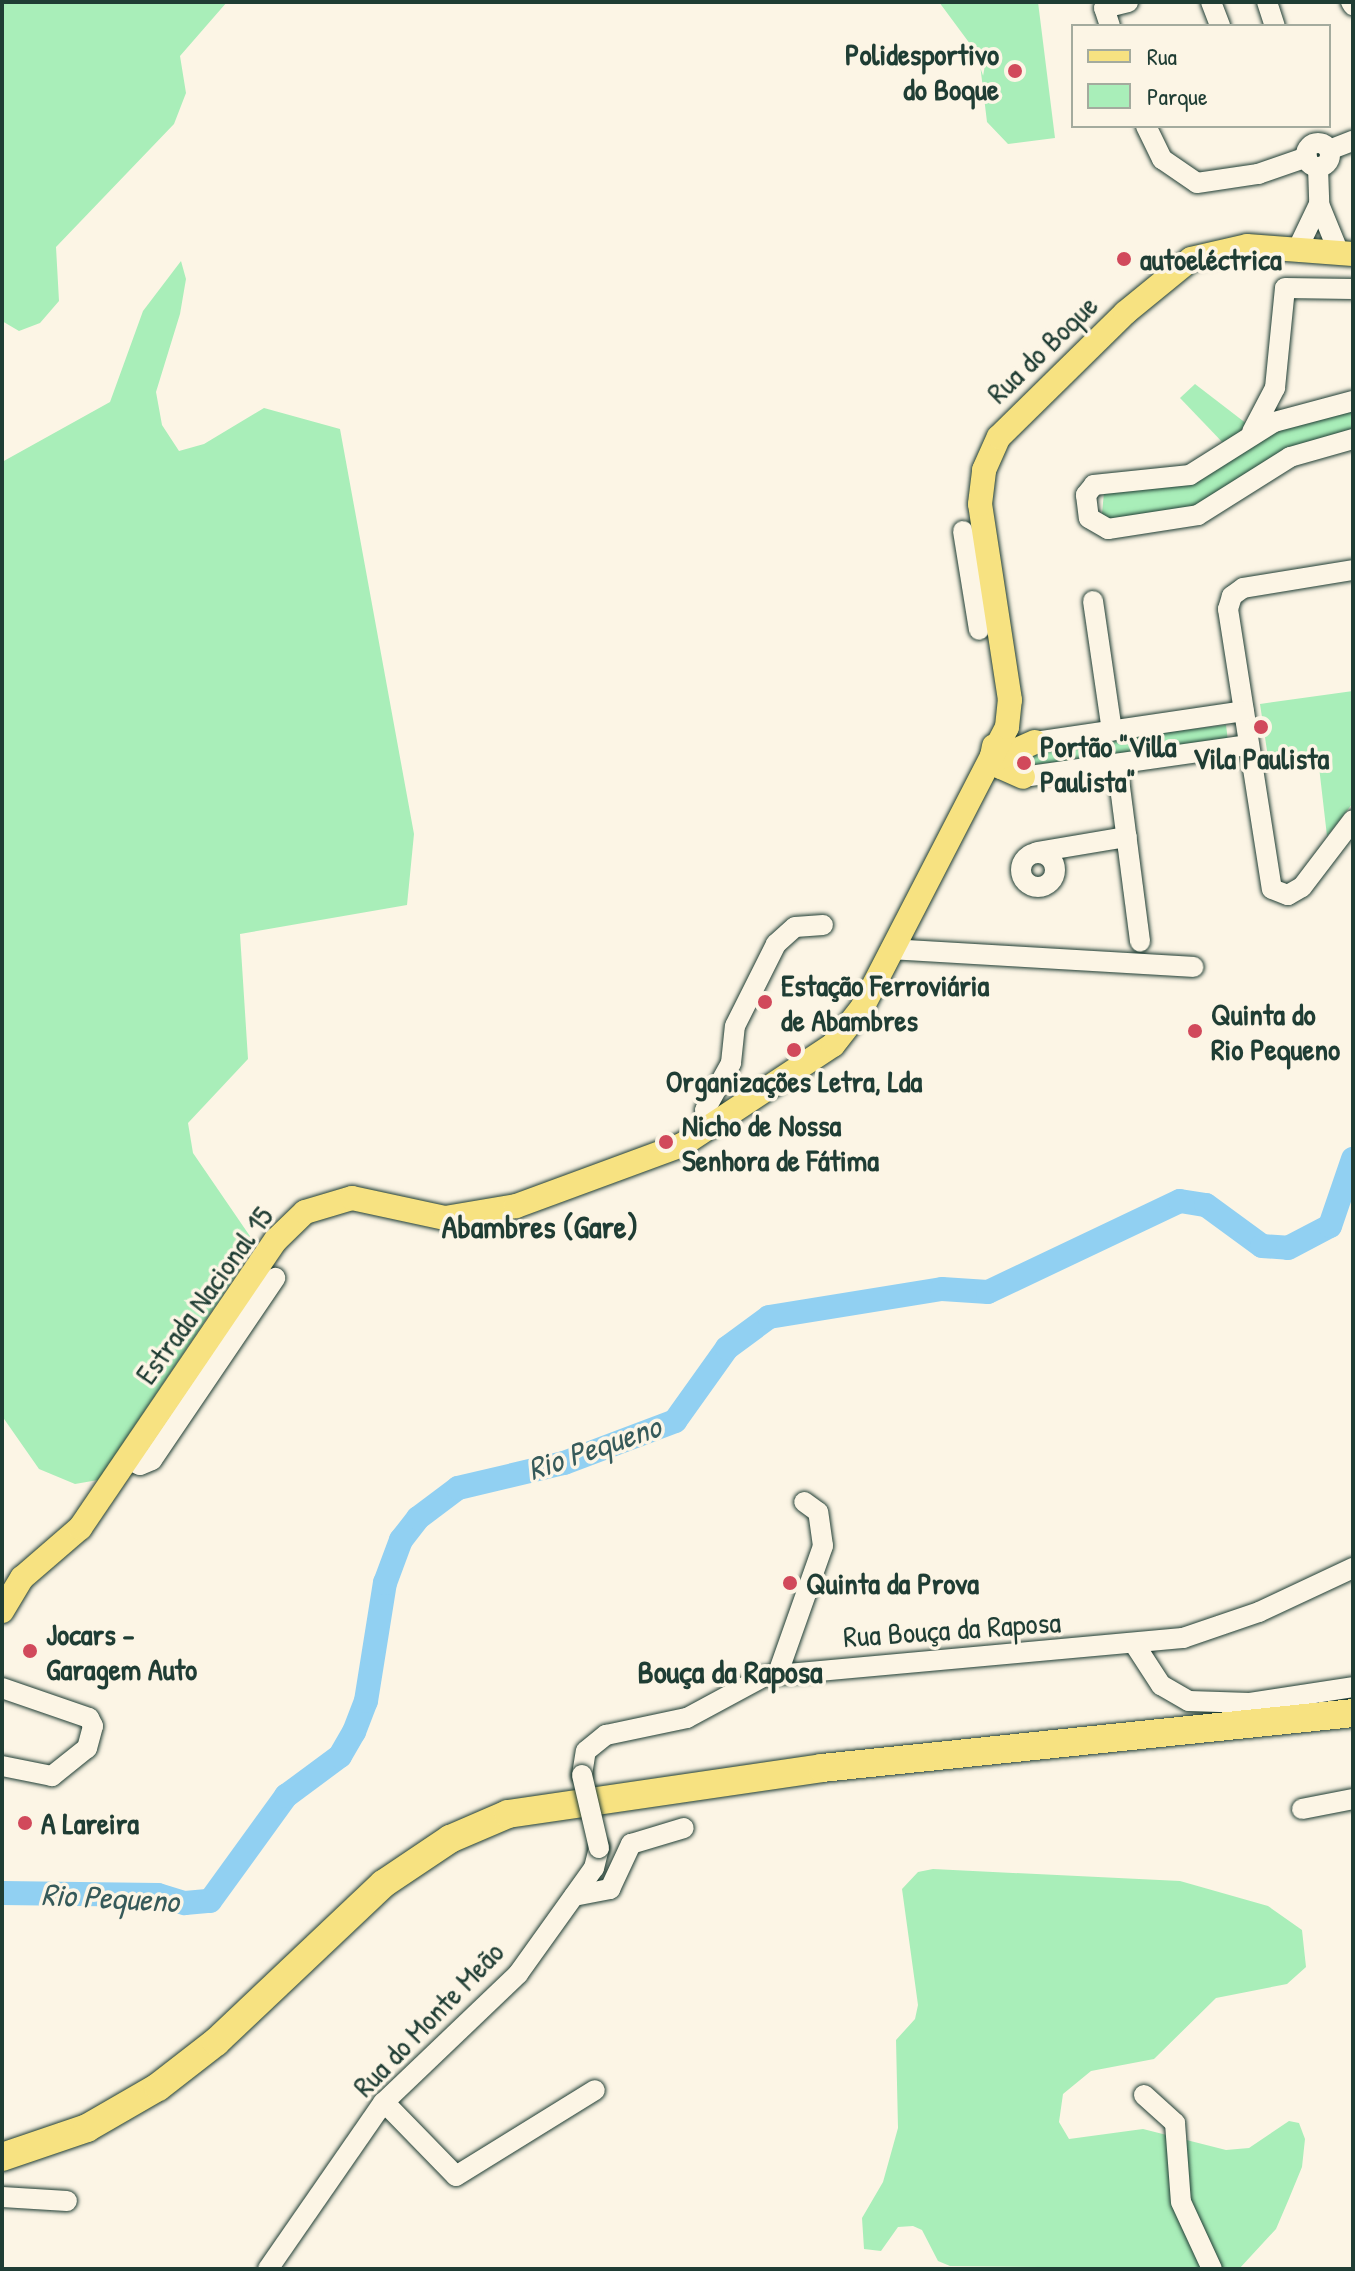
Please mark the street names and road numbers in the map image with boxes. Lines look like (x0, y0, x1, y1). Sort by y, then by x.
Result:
street label: Rua do Boque (979, 287, 1105, 411)
street label: Estrada Nacional 15 (127, 1199, 281, 1391)
street label: Rua Bouça da Raposa (842, 1603, 1062, 1655)
street label: Rua do Monte Meão (345, 1934, 511, 2104)

